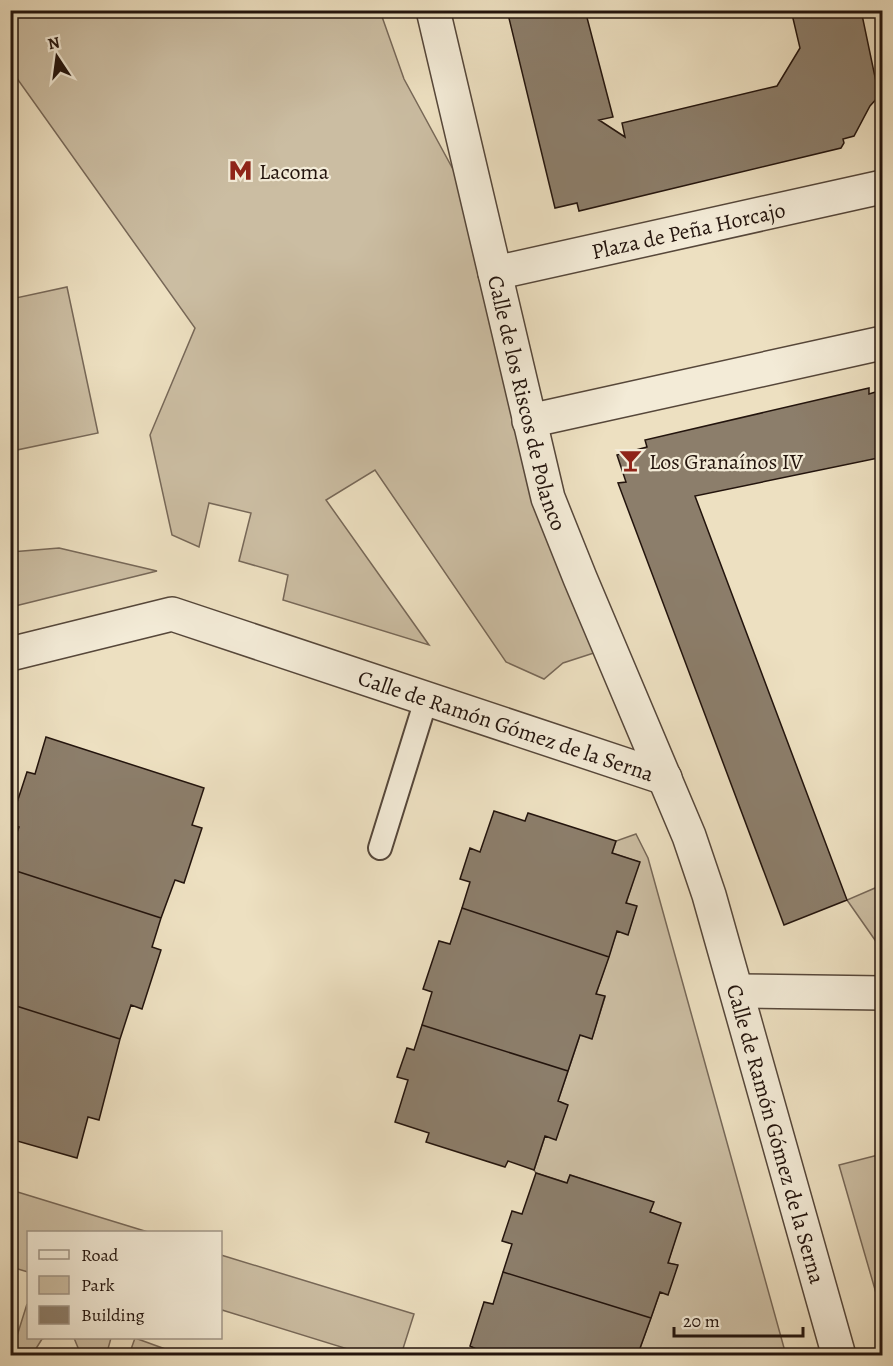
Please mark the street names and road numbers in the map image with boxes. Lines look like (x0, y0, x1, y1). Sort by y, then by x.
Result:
street label: Plaza de Peña Horcajo (589, 195, 788, 267)
street label: Calle de los Riscos de Polanco (480, 273, 573, 535)
street label: Calle de Ramón Gómez de la Serna (354, 663, 658, 789)
street label: Calle de Ramón Gómez de la Serna (719, 981, 832, 1288)

